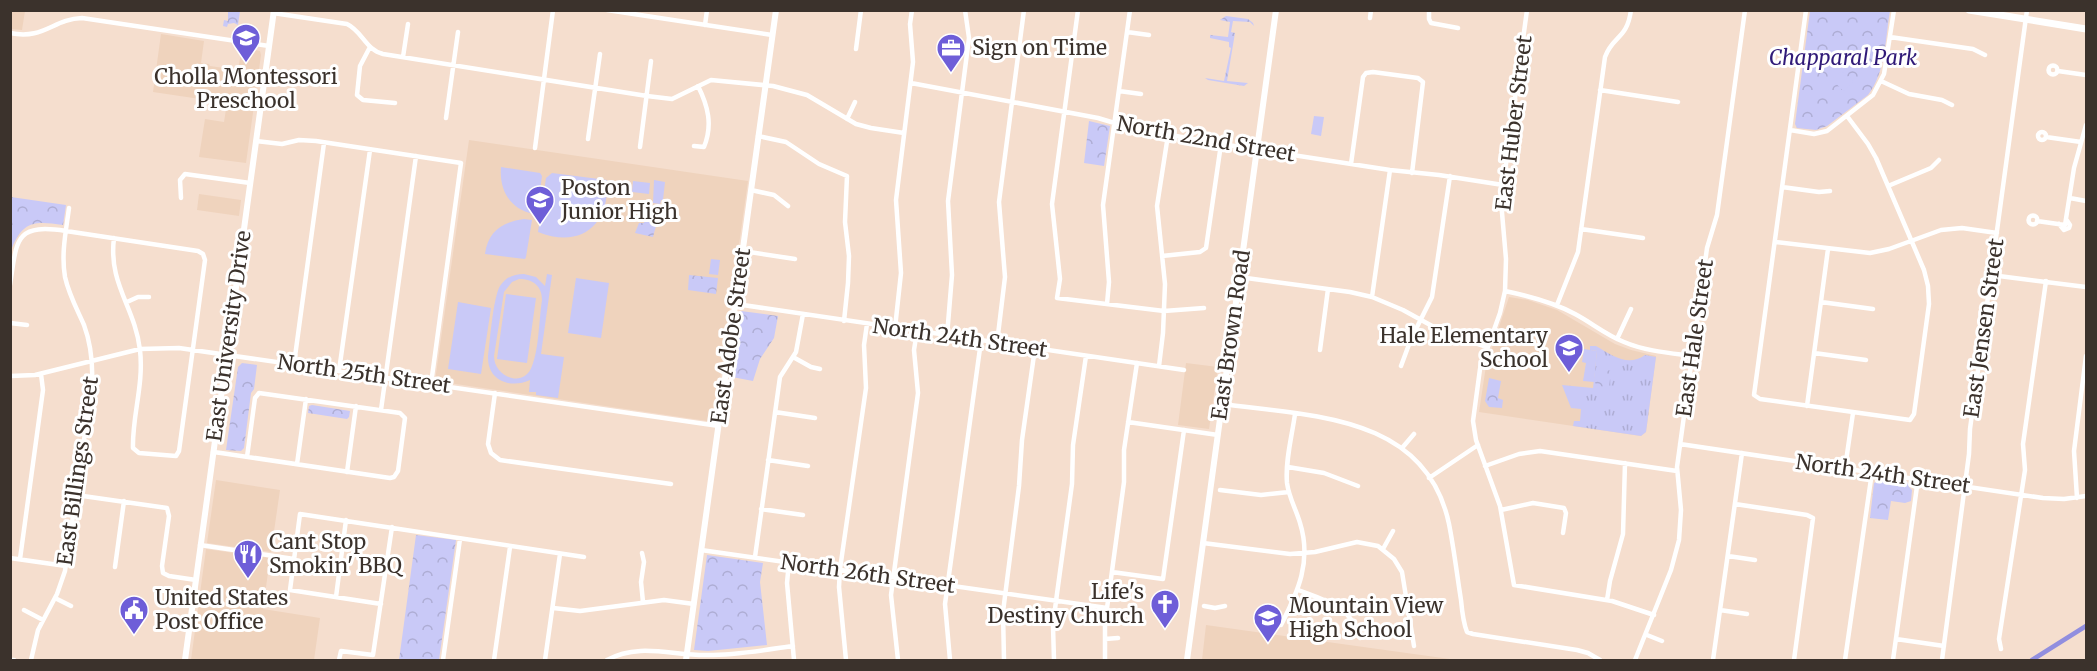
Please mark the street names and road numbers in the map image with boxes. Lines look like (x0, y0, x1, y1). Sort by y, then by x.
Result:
street label: East Huber Street (1489, 34, 1538, 212)
street label: North 22nd Street (1115, 110, 1297, 167)
street label: East University Drive (200, 229, 257, 443)
street label: East Jensen Street (1958, 236, 2009, 420)
street label: East Adobe Street (705, 246, 756, 426)
street label: East Brown Road (1205, 248, 1256, 422)
street label: East Hale Street (1670, 257, 1719, 419)
street label: North 24th Street (871, 312, 1049, 363)
street label: North 25th Street (276, 348, 453, 399)
street label: East Billings Street (51, 374, 104, 567)
street label: North 24th Street (1794, 448, 1972, 499)
street label: North 26th Street (779, 548, 957, 599)

